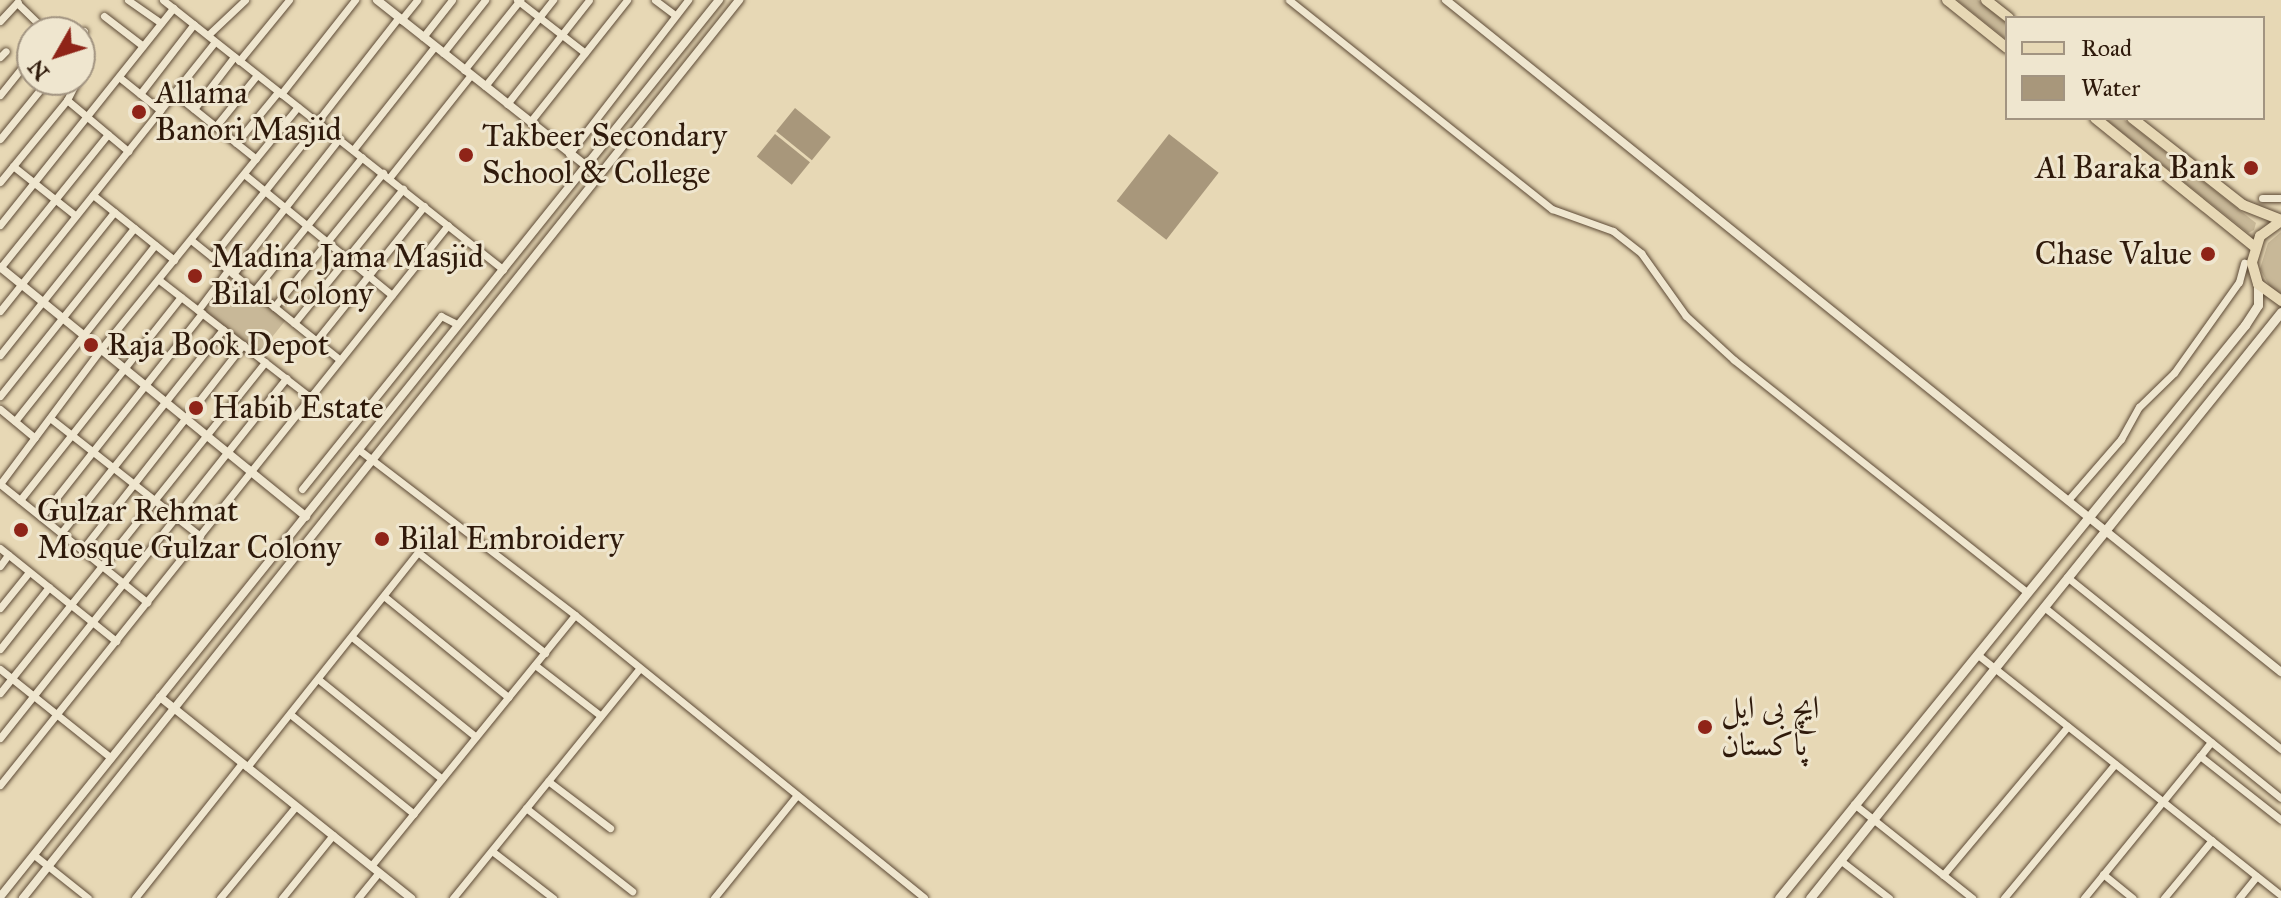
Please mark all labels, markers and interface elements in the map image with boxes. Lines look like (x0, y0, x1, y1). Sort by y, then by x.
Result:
north arrow (16, 16, 96, 96)
legend (2005, 16, 2265, 120)
text: Road (2081, 33, 2132, 63)
text: N (22, 54, 55, 86)
text: Water (2081, 73, 2140, 103)
place label: Allama Banori Masjid (155, 75, 342, 150)
marker: Allama Banori Masjid (130, 103, 148, 121)
place label: Takbeer Secondary School & College (482, 118, 727, 193)
marker: Takbeer Secondary School & College (457, 146, 475, 164)
place label: Al Baraka Bank (2036, 149, 2235, 187)
marker: Al Baraka Bank (2242, 159, 2260, 177)
place label: Chase Value (2035, 235, 2192, 273)
place label: Madina Jama Masjid Bilal Colony (211, 239, 484, 314)
marker: Chase Value (2199, 245, 2217, 263)
marker: Madina Jama Masjid Bilal Colony (186, 267, 204, 285)
place label: Raja Book Depot (107, 326, 329, 364)
marker: Raja Book Depot (82, 336, 100, 354)
place label: Habib Estate (212, 389, 384, 427)
marker: Habib Estate (187, 399, 205, 417)
place label: Gulzar Rehmat Mosque Gulzar Colony (37, 493, 341, 568)
place label: Bilal Embroidery (398, 520, 624, 558)
marker: Gulzar Rehmat Mosque Gulzar Colony (12, 521, 30, 539)
marker: Bilal Embroidery (373, 530, 391, 548)
place label: ایچ بی ایل پاکستان (1721, 690, 1820, 765)
marker: ایچ بی ایل پاکستان (1696, 718, 1714, 736)

